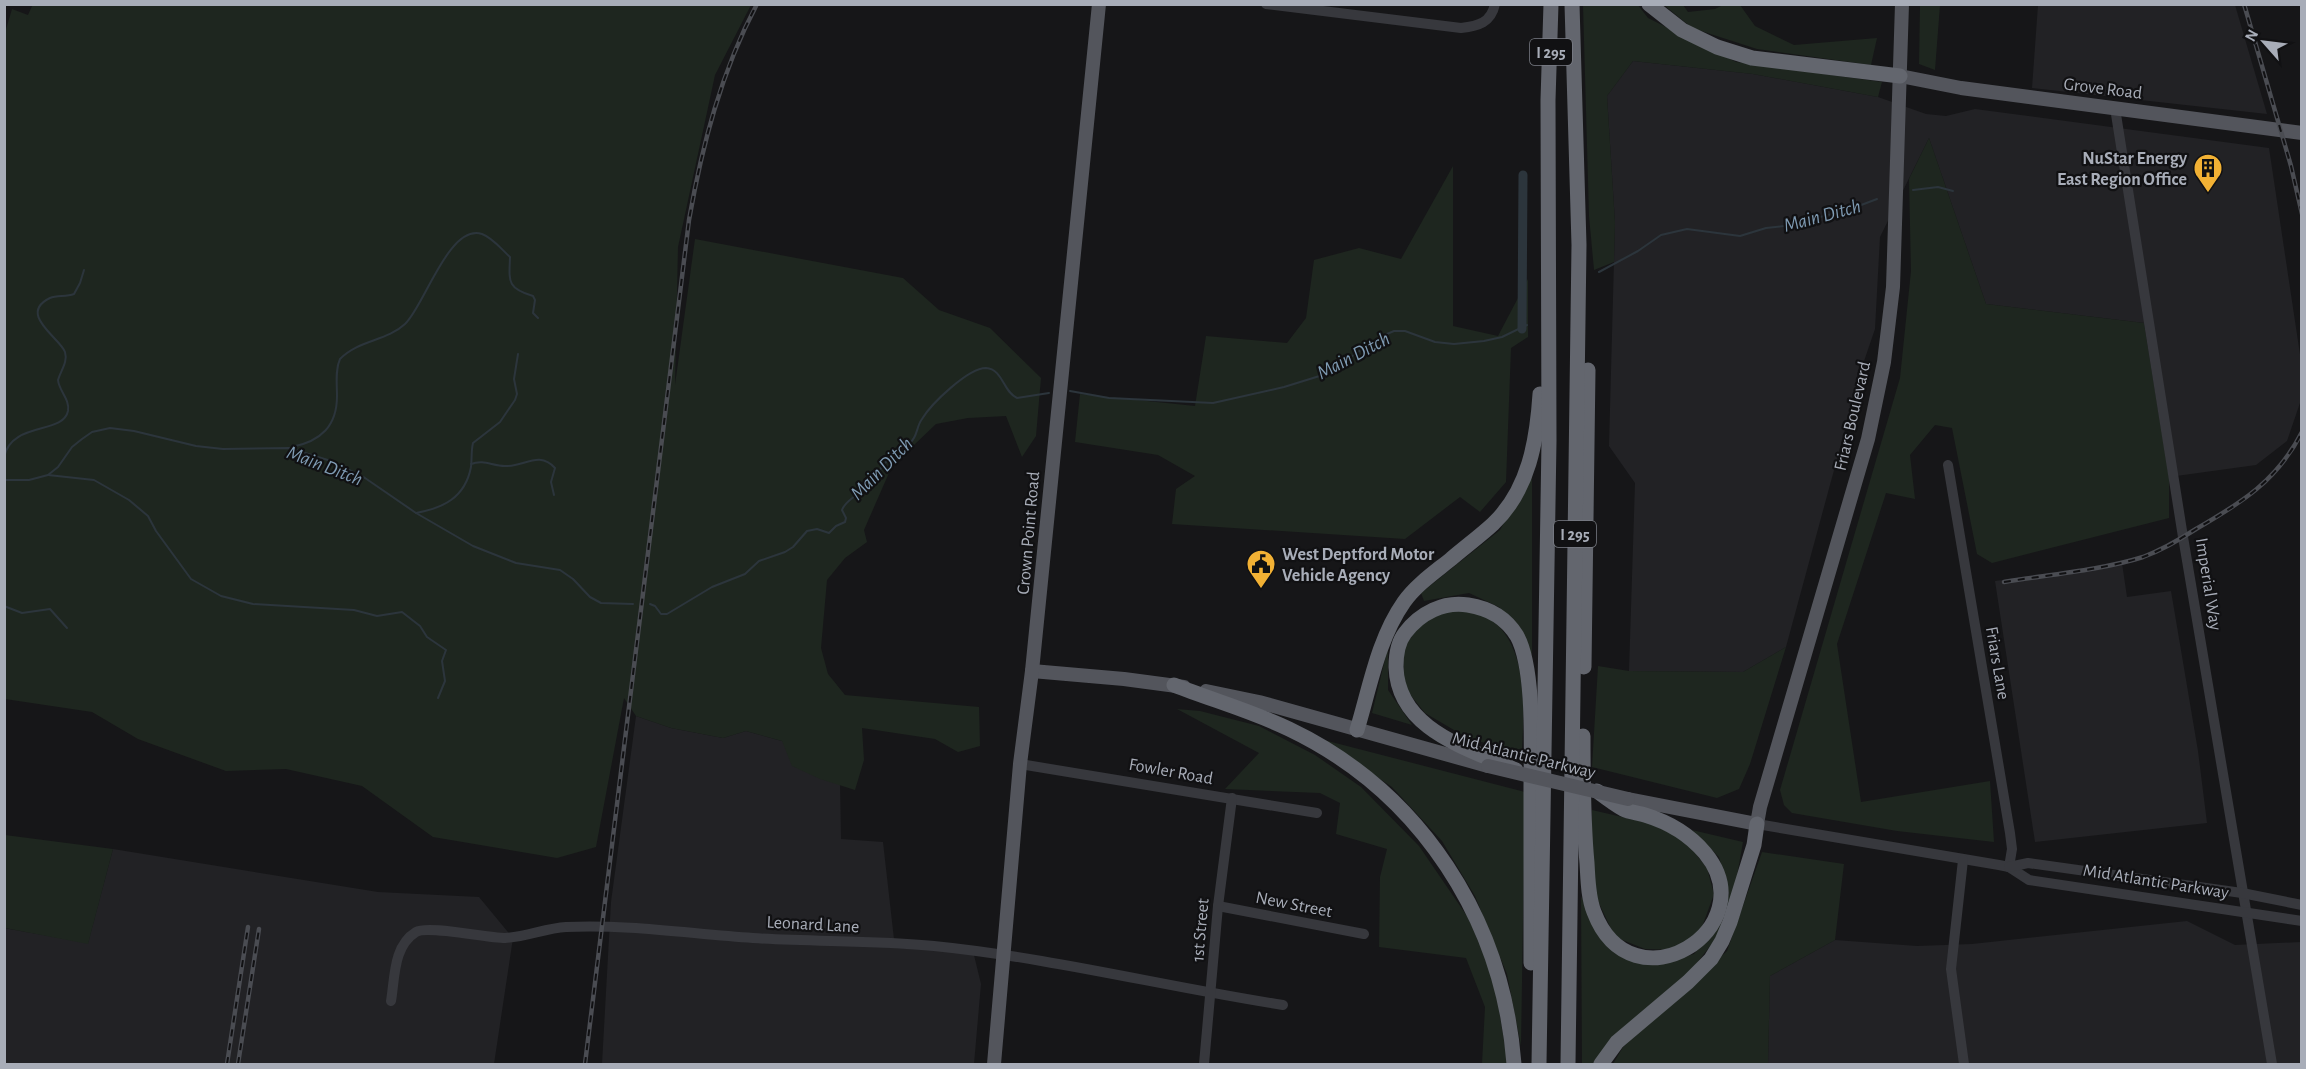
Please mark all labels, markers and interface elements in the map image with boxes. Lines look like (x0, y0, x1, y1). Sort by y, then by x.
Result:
north arrow (2234, 12, 2294, 72)
text: N (2242, 27, 2261, 44)
road number: I 295 (1530, 39, 1572, 65)
street label: Grove Road (2062, 75, 2143, 103)
place label: NuStar Energy East Region Office (2057, 150, 2188, 189)
building icon: NuStar Energy East Region Office (2192, 152, 2224, 194)
water label: Main Ditch (1781, 196, 1863, 236)
water label: Main Ditch (1314, 328, 1393, 383)
street label: Friars Boulevard (1832, 360, 1874, 473)
water label: Main Ditch (847, 434, 917, 504)
water label: Main Ditch (284, 442, 365, 489)
street label: Crown Point Road (1015, 471, 1043, 595)
road number: I 295 (1554, 521, 1596, 547)
street label: Imperial Way (2192, 537, 2224, 632)
place label: West Deptford Motor Vehicle Agency (1282, 546, 1435, 585)
public building icon: West Deptford Motor Vehicle Agency (1245, 548, 1277, 590)
street label: Friars Lane (1982, 625, 2012, 701)
street label: Mid Atlantic Parkway (1450, 729, 1598, 783)
street label: Fowler Road (1127, 756, 1214, 788)
street label: Mid Atlantic Parkway (2082, 862, 2230, 902)
street label: New Street (1254, 889, 1334, 921)
street label: 1st Street (1189, 897, 1213, 963)
street label: Leonard Lane (766, 914, 860, 936)

